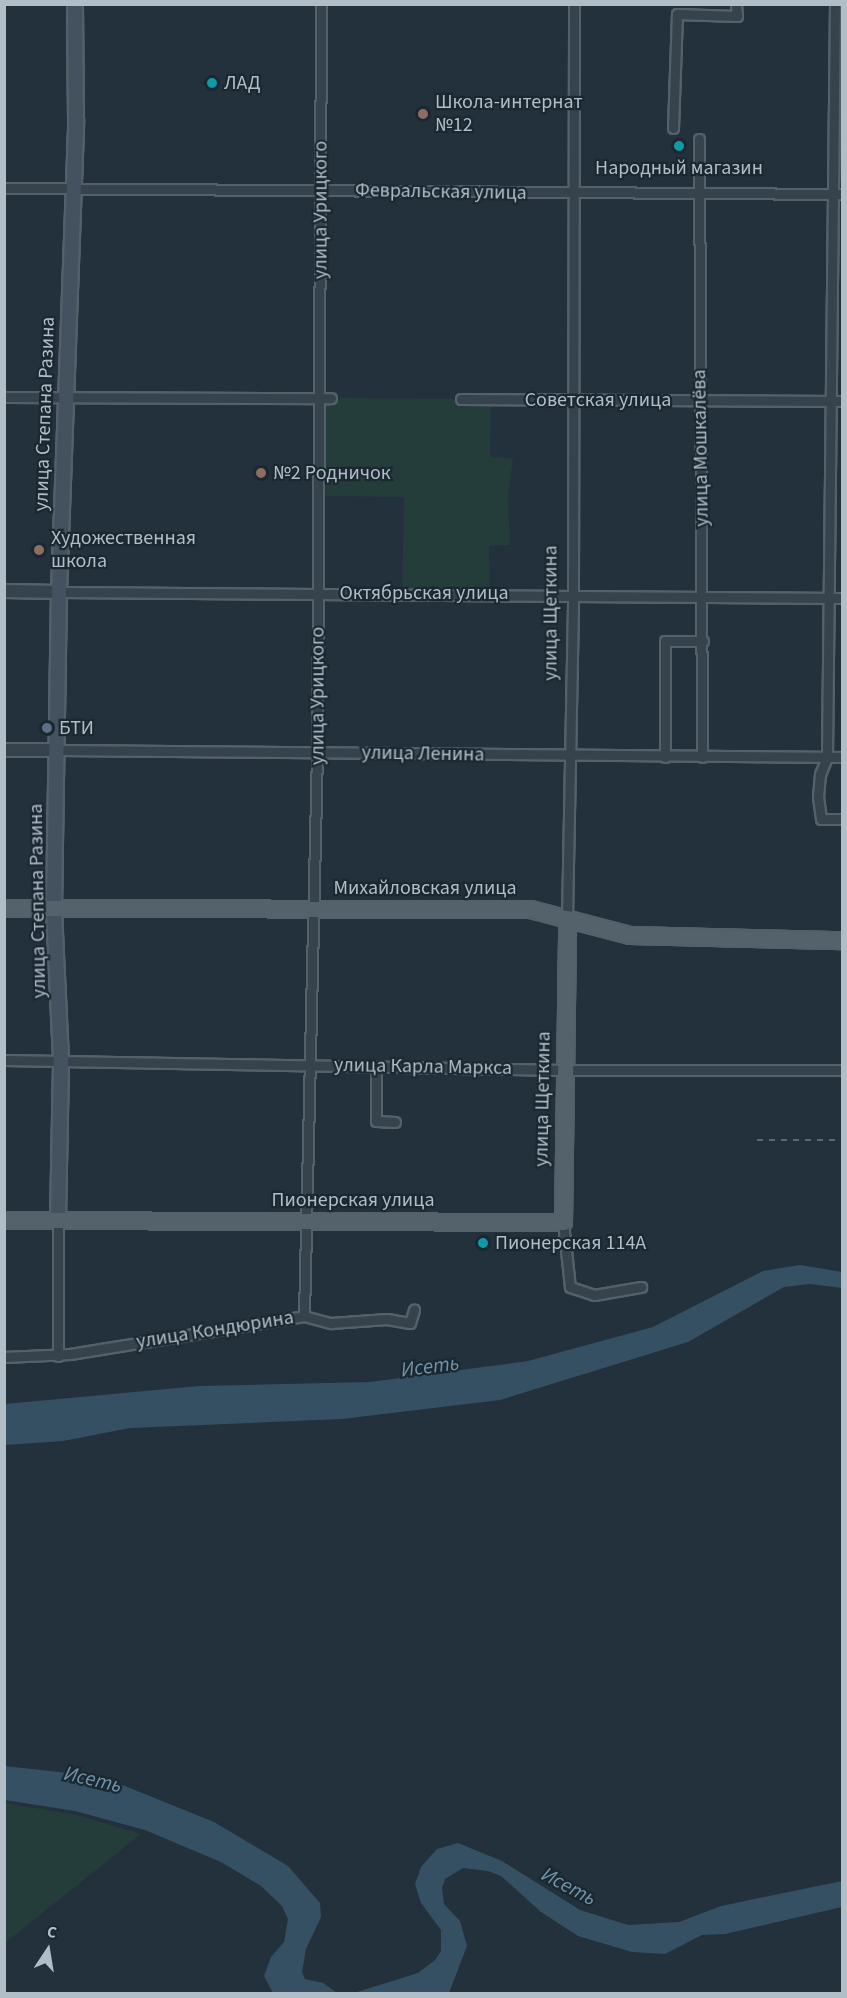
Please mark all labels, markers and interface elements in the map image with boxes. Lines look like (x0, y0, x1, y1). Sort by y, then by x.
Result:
place label: ЛАД (224, 71, 260, 95)
marker: ЛАД (205, 76, 219, 90)
place label: Школа-интернат №12 (435, 90, 583, 137)
marker: Школа-интернат №12 (416, 107, 430, 121)
marker: Народный магазин (672, 139, 686, 153)
street label: улица Урицкого (309, 141, 333, 279)
place label: Народный магазин (595, 156, 763, 180)
street label: Февральская улица (355, 179, 527, 205)
street label: улица Степана Разина (30, 316, 60, 512)
street label: улица Мошкалёва (688, 369, 714, 527)
street label: Советская улица (525, 388, 671, 412)
place label: №2 Родничок (273, 461, 391, 485)
marker: №2 Родничок (254, 466, 268, 480)
place label: Художественная школа (51, 526, 196, 573)
marker: Художественная школа (32, 543, 46, 557)
street label: улица Щеткина (539, 545, 563, 681)
street label: Октябрьская улица (339, 581, 509, 605)
street label: улица Урицкого (306, 627, 330, 765)
place label: БТИ (59, 716, 94, 740)
marker: БТИ (40, 721, 54, 735)
street label: улица Ленина (361, 741, 485, 767)
street label: улица Степана Разина (24, 803, 52, 999)
street label: Михайловская улица (333, 876, 517, 900)
street label: улица Щеткина (530, 1031, 556, 1167)
street label: улица Карла Маркса (334, 1053, 512, 1081)
street label: Пионерская улица (272, 1188, 434, 1212)
place label: Пионерская 114А (495, 1231, 646, 1255)
marker: Пионерская 114А (476, 1236, 490, 1250)
street label: улица Кондюрина (135, 1306, 295, 1354)
water label: Исеть (399, 1350, 461, 1382)
water label: Исеть (62, 1760, 124, 1798)
water label: Исеть (537, 1861, 601, 1911)
north arrow (18, 1920, 78, 1980)
text: С (45, 1921, 59, 1944)

